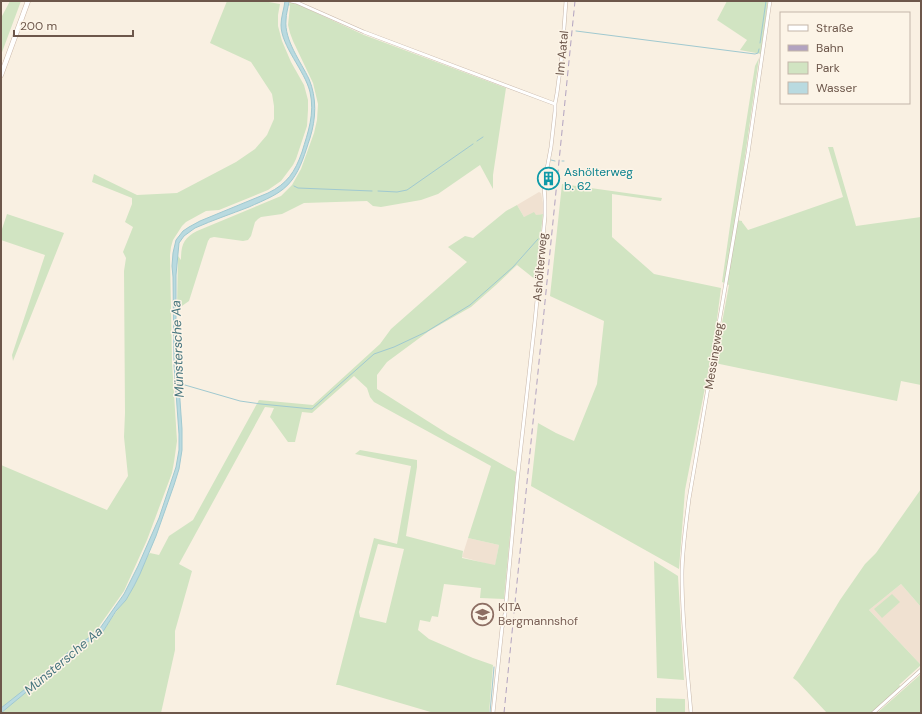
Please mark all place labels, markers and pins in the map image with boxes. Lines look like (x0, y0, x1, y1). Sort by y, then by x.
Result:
place label: Ashölterweg b. 62 (564, 164, 633, 194)
building icon: Ashölterweg b. 62 (536, 166, 562, 192)
place label: KITA Bergmannshof (498, 599, 578, 629)
school or university icon: KITA Bergmannshof (469, 601, 495, 627)

